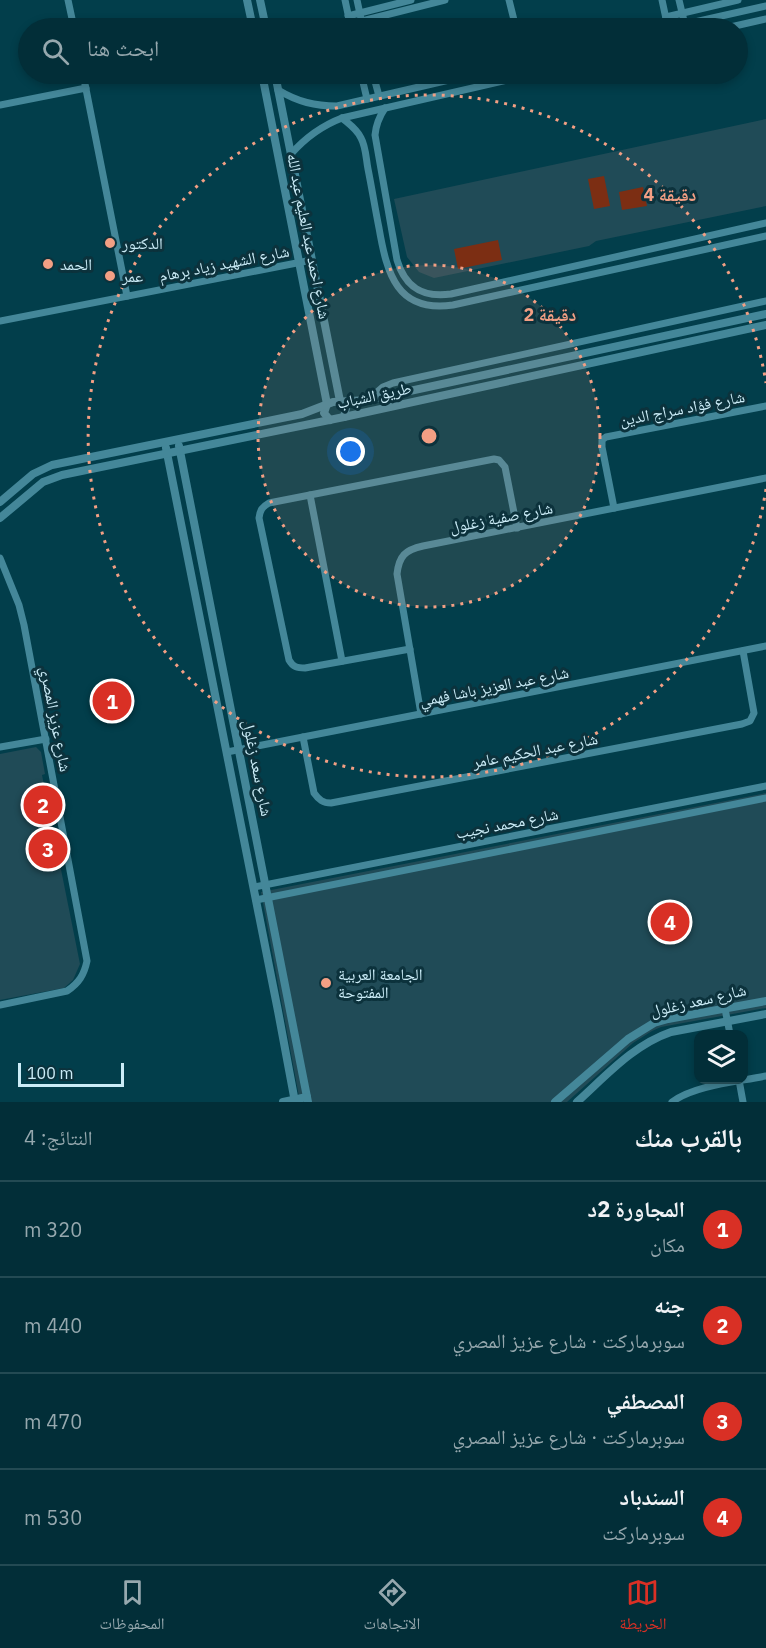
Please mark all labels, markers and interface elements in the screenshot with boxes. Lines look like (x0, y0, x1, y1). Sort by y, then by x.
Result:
search box (18, 18, 748, 84)
text: ابحث هنا (87, 33, 159, 62)
icon: search (39, 35, 72, 68)
street label: شارع احمد عبد العليم عبد الله (282, 151, 335, 321)
text: 4 دقيقة (644, 183, 697, 206)
place label: الدكتور (121, 233, 163, 253)
marker: الدكتور (103, 236, 117, 250)
street label: شارع الشهيد زياد برهام (157, 241, 291, 286)
place label: الحمد (60, 254, 92, 274)
marker: الحمد (41, 257, 55, 271)
place label: عمر (121, 266, 143, 286)
marker: عمر (103, 269, 117, 283)
text: 2 دقيقة (524, 303, 577, 326)
street label: طريق الشباب (335, 377, 413, 414)
street label: شارع فؤاد سراج الدين (618, 386, 746, 431)
centre of rings (419, 426, 439, 446)
your location (336, 437, 365, 466)
street label: شارع صفية زغلول (448, 497, 555, 538)
street label: شارع عبد العزيز باشا فهمي (418, 662, 571, 713)
street label: شارع عزيز المصري (33, 665, 76, 774)
pin: 1 (92, 678, 132, 724)
street label: شارع سعد زغلول (238, 718, 277, 818)
street label: شارع عبد الحكيم عامر (470, 728, 600, 773)
pin: 2 (24, 782, 63, 828)
street label: شارع محمد نجيب (454, 803, 560, 844)
pin: 3 (28, 826, 68, 872)
pin: 4 (650, 900, 690, 944)
place label: الجامعة العربية المفتوحة (338, 964, 423, 1002)
marker: الجامعة العربية المفتوحة (319, 976, 333, 990)
street label: شارع سعد زغلول (648, 979, 748, 1022)
map controls (694, 1030, 748, 1084)
button: layers (694, 1030, 748, 1084)
scale bar (18, 1060, 124, 1088)
text: 100 m (27, 1063, 74, 1083)
text: بالقرب منك (634, 1120, 742, 1154)
text: النتائج: 4 (24, 1124, 92, 1151)
text: المجاورة 2د (588, 1194, 685, 1223)
text: 320 m (24, 1216, 82, 1243)
text: 1 (717, 1216, 729, 1243)
text: مكان (650, 1231, 685, 1258)
text: جنه (654, 1290, 685, 1319)
text: 440 m (24, 1312, 82, 1339)
text: 2 (717, 1312, 729, 1339)
text: سوبرماركت · شارع عزيز المصري (453, 1327, 685, 1354)
text: المصطفي (607, 1386, 685, 1415)
text: 470 m (24, 1408, 82, 1435)
text: 3 (717, 1408, 729, 1435)
text: سوبرماركت · شارع عزيز المصري (453, 1423, 685, 1450)
text: السندباد (620, 1482, 685, 1511)
text: 530 m (24, 1504, 82, 1531)
text: 4 (717, 1504, 729, 1531)
text: سوبرماركت (602, 1519, 685, 1546)
tab: المحفوظات (100, 1576, 165, 1639)
tab: الاتجاهات (364, 1576, 420, 1639)
tab: الخريطة (619, 1576, 667, 1639)

